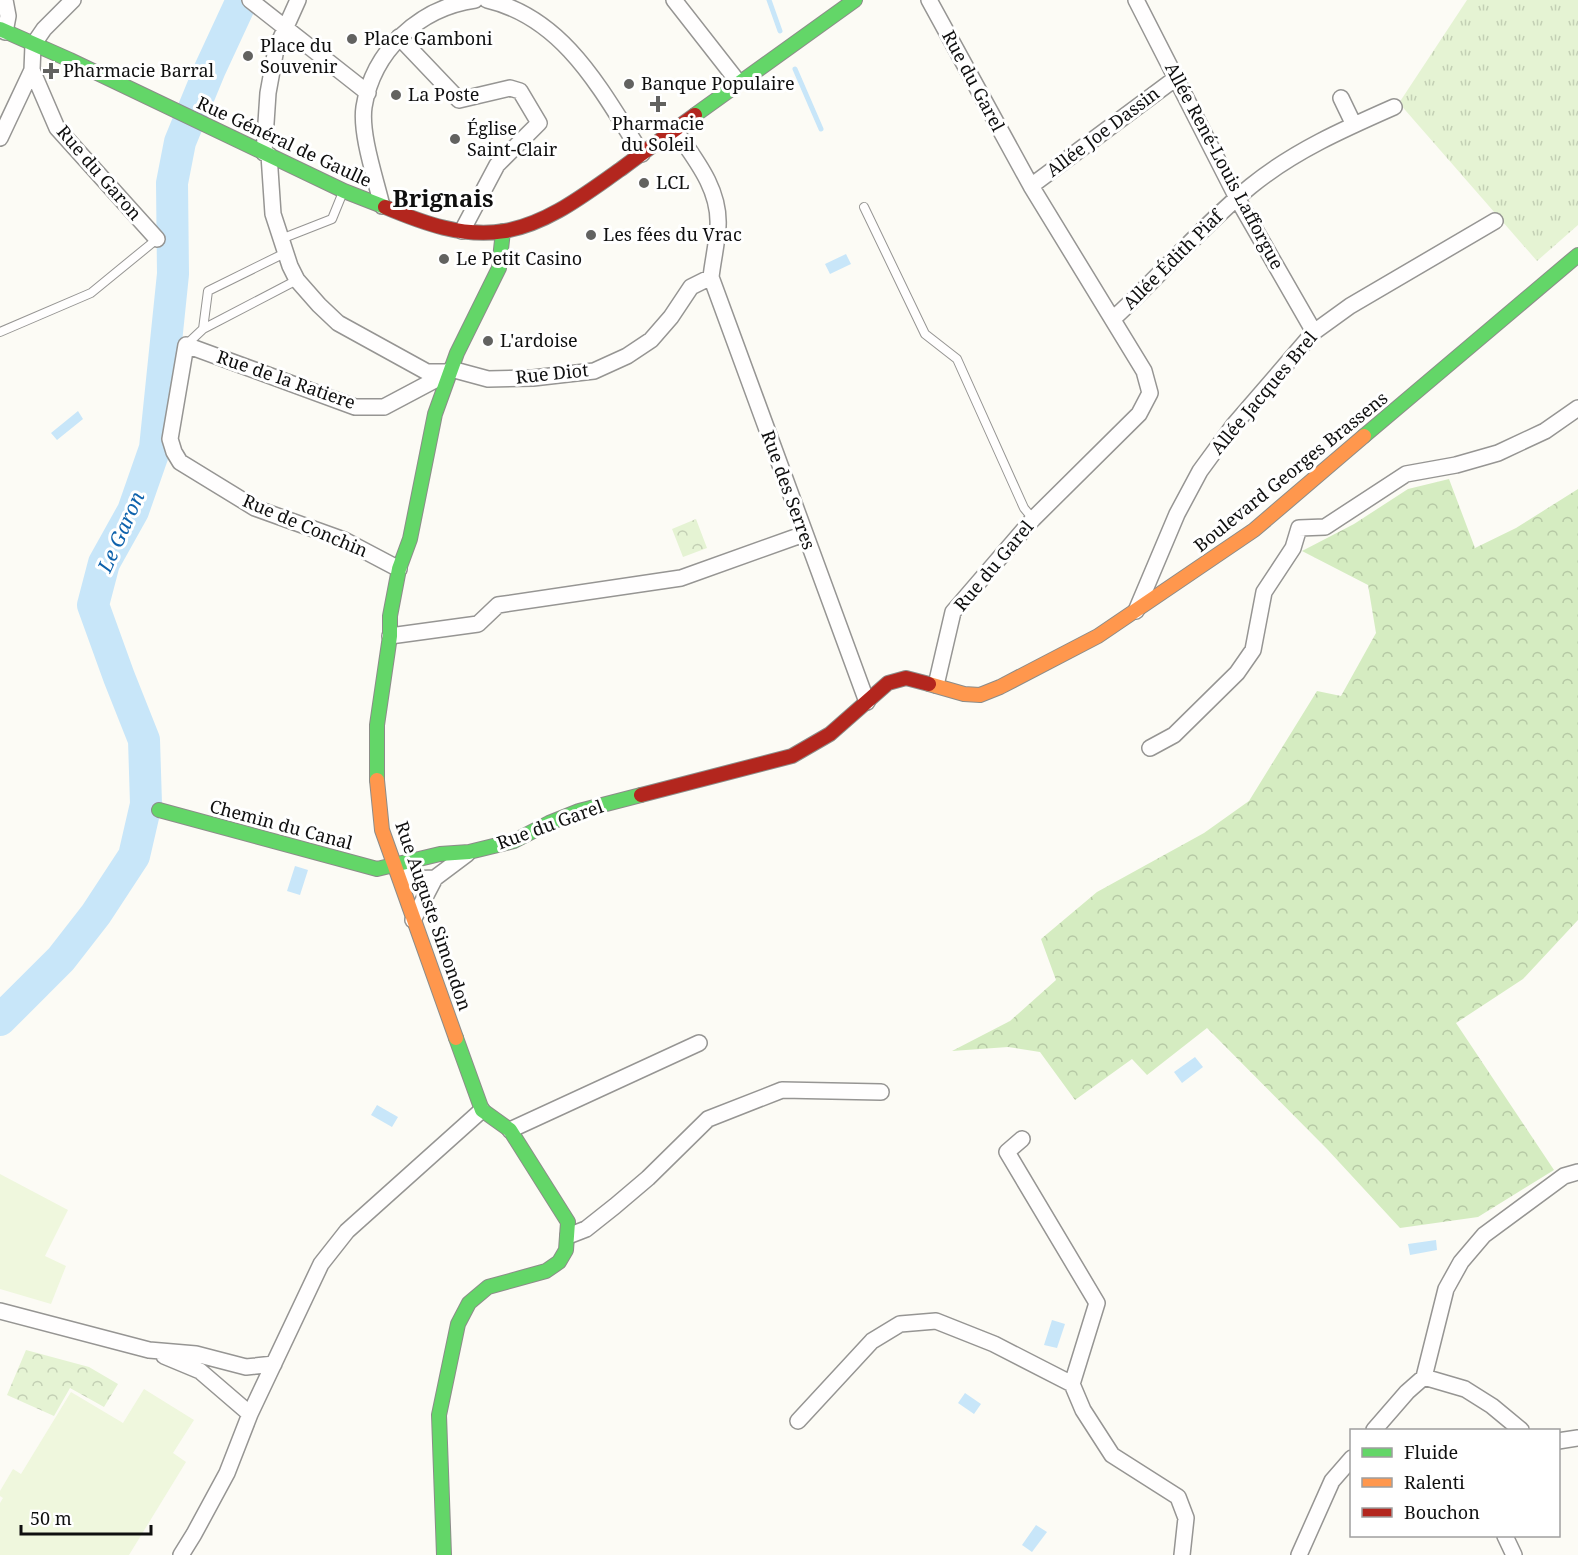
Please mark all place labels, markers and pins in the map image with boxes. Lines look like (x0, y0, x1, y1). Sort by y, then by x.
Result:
place label: Place Gamboni (364, 26, 493, 50)
marker: Place Gamboni (345, 32, 359, 46)
place label: Place du Souvenir (260, 33, 338, 78)
marker: Place du Souvenir (241, 49, 255, 63)
place label: Pharmacie Barral (63, 58, 215, 82)
marker: Pharmacie Barral (44, 64, 58, 78)
place label: Banque Populaire (641, 71, 795, 95)
marker: Banque Populaire (622, 77, 636, 91)
place label: La Poste (408, 82, 479, 106)
marker: La Poste (389, 88, 403, 102)
marker: Pharmacie du Soleil (651, 97, 665, 111)
place label: Pharmacie du Soleil (612, 111, 704, 156)
place label: Église Saint-Clair (467, 116, 558, 161)
marker: Église Saint-Clair (448, 132, 462, 146)
place label: LCL (656, 170, 689, 194)
marker: LCL (637, 176, 651, 190)
place label: Les fées du Vrac (603, 222, 742, 246)
marker: Les fées du Vrac (584, 228, 598, 242)
place label: Le Petit Casino (456, 246, 582, 270)
marker: Le Petit Casino (437, 252, 451, 266)
place label: L'ardoise (500, 328, 578, 352)
marker: L'ardoise (481, 334, 495, 348)

